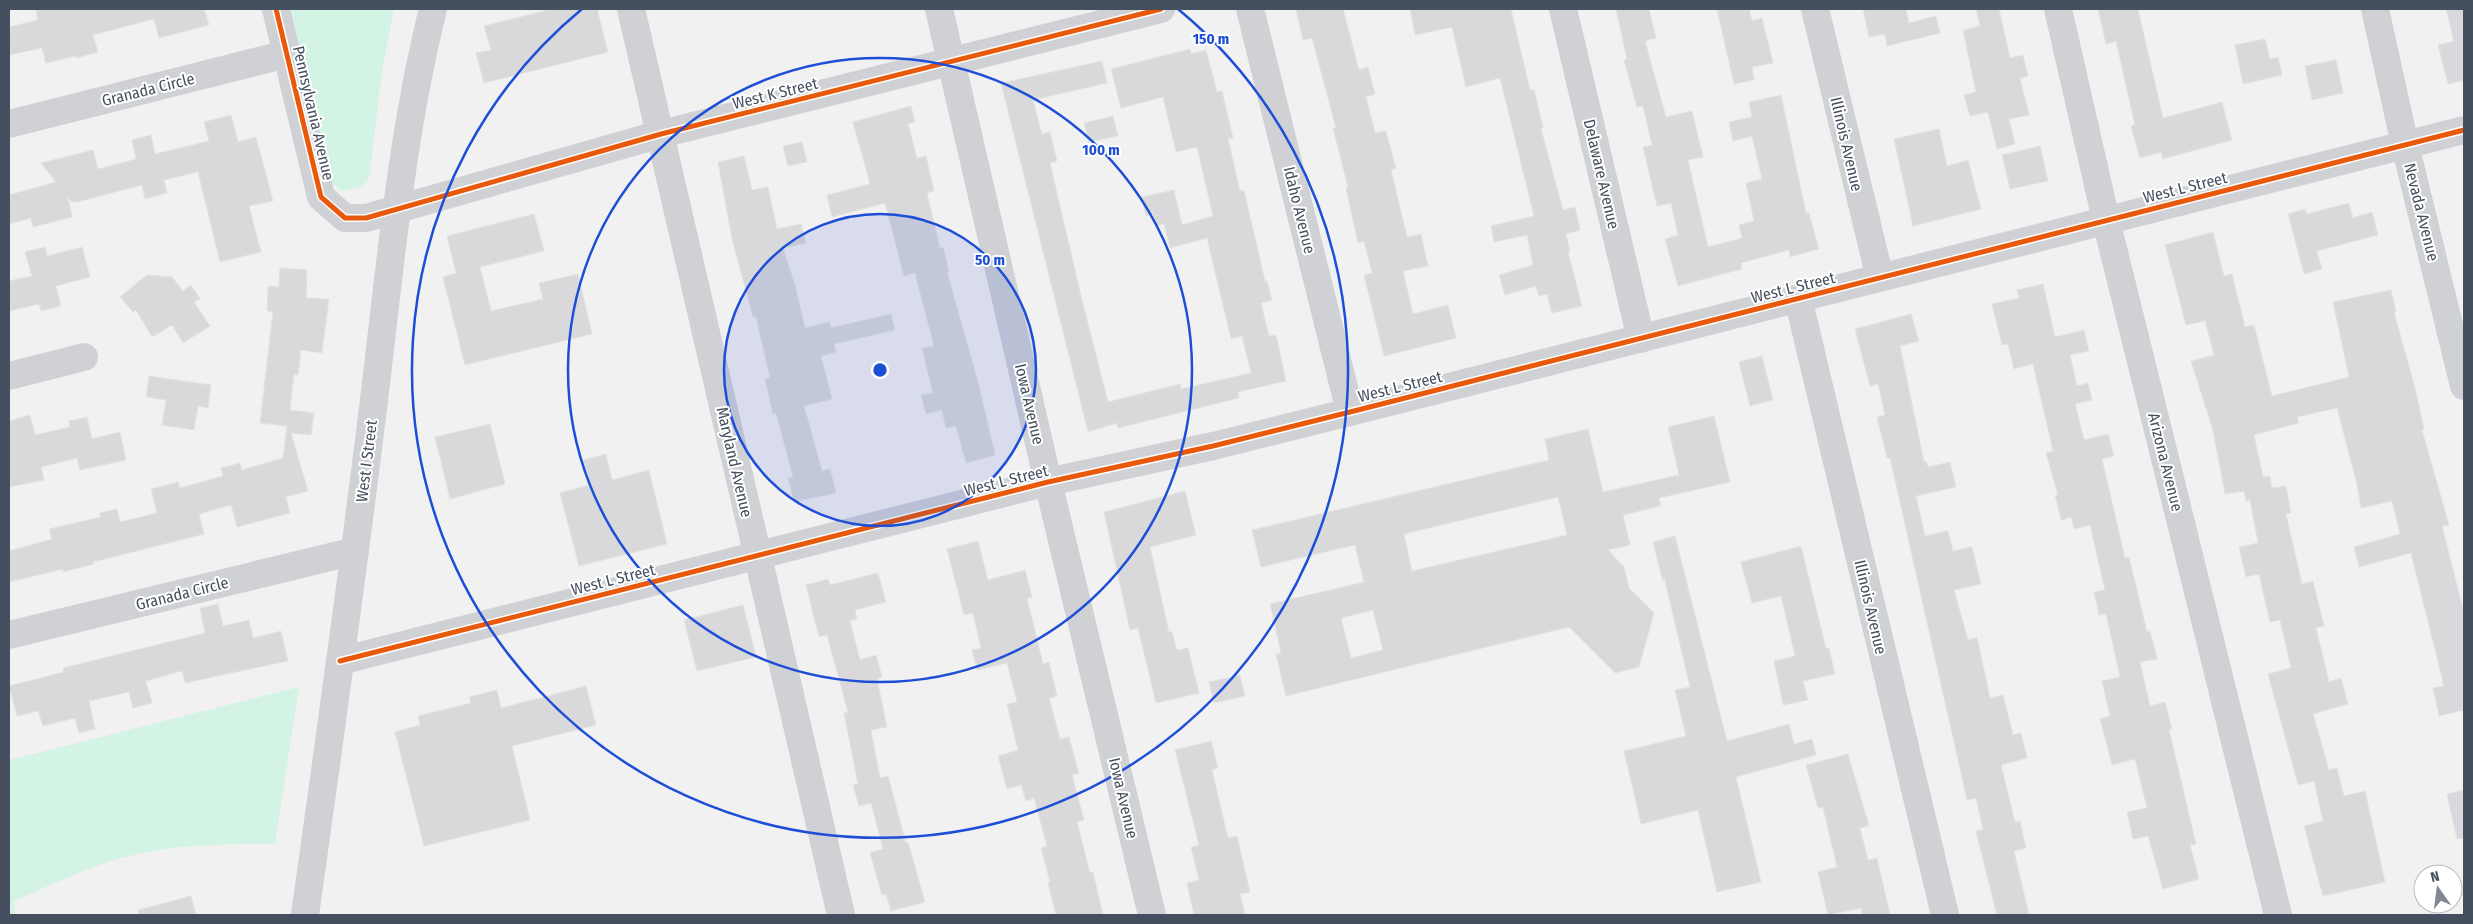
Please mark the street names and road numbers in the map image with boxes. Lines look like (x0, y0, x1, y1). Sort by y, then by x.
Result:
street label: Pennsylvania Avenue (289, 44, 338, 182)
street label: Granada Circle (100, 69, 196, 110)
street label: West K Street (731, 74, 820, 113)
street label: Illinois Avenue (1826, 95, 1867, 193)
street label: Delaware Avenue (1580, 117, 1623, 231)
street label: Nevada Avenue (2400, 161, 2443, 263)
street label: Idaho Avenue (1279, 165, 1320, 256)
street label: West L Street (2141, 168, 2230, 207)
street label: West L Street (1749, 268, 1838, 307)
street label: Iowa Avenue (1011, 362, 1048, 447)
street label: West L Street (1356, 367, 1445, 406)
street label: Maryland Avenue (713, 405, 756, 519)
street label: Arizona Avenue (2144, 411, 2187, 513)
street label: West I Street (352, 418, 381, 503)
street label: West L Street (962, 461, 1051, 500)
street label: Illinois Avenue (1850, 558, 1891, 656)
street label: West L Street (569, 560, 658, 599)
street label: Granada Circle (134, 573, 230, 614)
street label: Iowa Avenue (1105, 756, 1142, 841)

